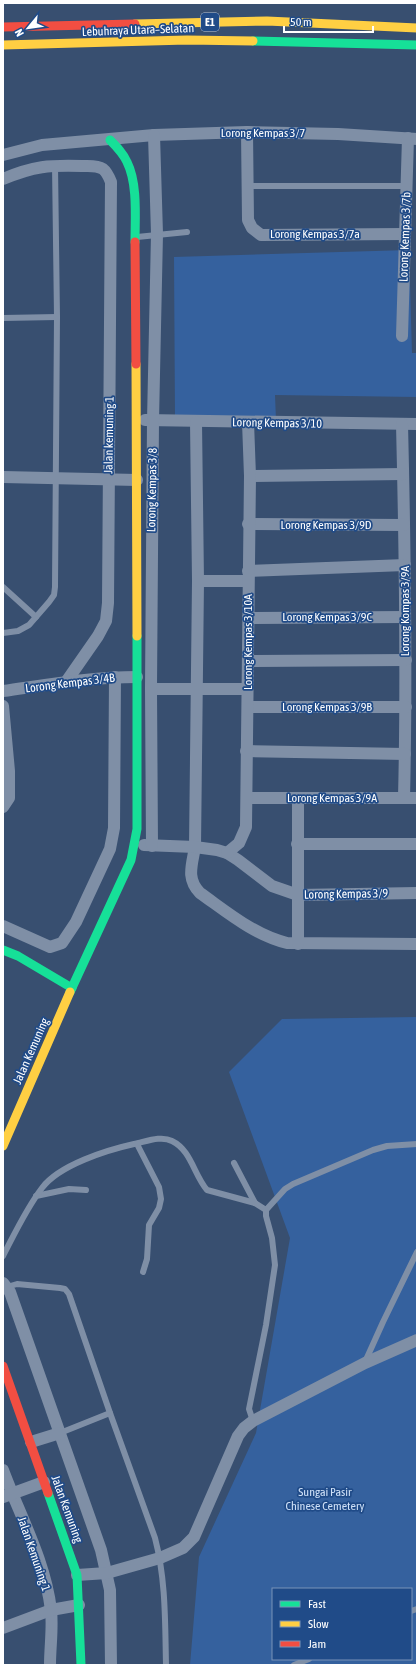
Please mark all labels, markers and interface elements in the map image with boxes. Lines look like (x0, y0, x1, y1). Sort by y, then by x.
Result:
north arrow (8, 8, 48, 48)
scale bar (284, 8, 373, 34)
road number: E1 (201, 13, 219, 31)
text: 50 m (290, 15, 312, 29)
street label: Lebuhraya Utara–Selatan (82, 21, 194, 39)
text: N (12, 27, 26, 39)
street label: Lorong Kempas 3/7 (221, 126, 306, 140)
street label: Lorong Kempas 3/7b (396, 191, 414, 282)
street label: Lorong Kempas 3/7a (270, 227, 360, 241)
street label: Jalan kemuning 1 (101, 396, 117, 474)
street label: Lorong Kempas 3/10 (232, 415, 322, 431)
street label: Lorong Kempas 3/8 (144, 447, 160, 532)
street label: Lorong Kempas 3/9D (280, 518, 372, 532)
street label: Lorong Kompas 3/9A (398, 566, 412, 656)
street label: Lorong Kempas 3/10A (241, 594, 255, 690)
street label: Lorong Kempas 3/9C (282, 610, 372, 624)
street label: Lorong Kempas 3/4B (24, 671, 116, 695)
street label: Lorong Kempas 3/9B (282, 700, 372, 714)
street label: Lorong Kempas 3/9A (287, 791, 377, 805)
street label: Lorong Kempas 3/9 (304, 886, 389, 902)
street label: Jalan Kemuning (10, 1015, 52, 1086)
street label: Jalan Kemuning (48, 1473, 86, 1545)
park label: Sungai Pasir Chinese Cemetery (286, 1485, 364, 1513)
street label: Jalan Kemuning 1 (15, 1515, 53, 1593)
legend (272, 1588, 412, 1660)
text: Fast (308, 1597, 326, 1611)
text: Slow (308, 1617, 329, 1631)
text: Jam (308, 1637, 326, 1651)

